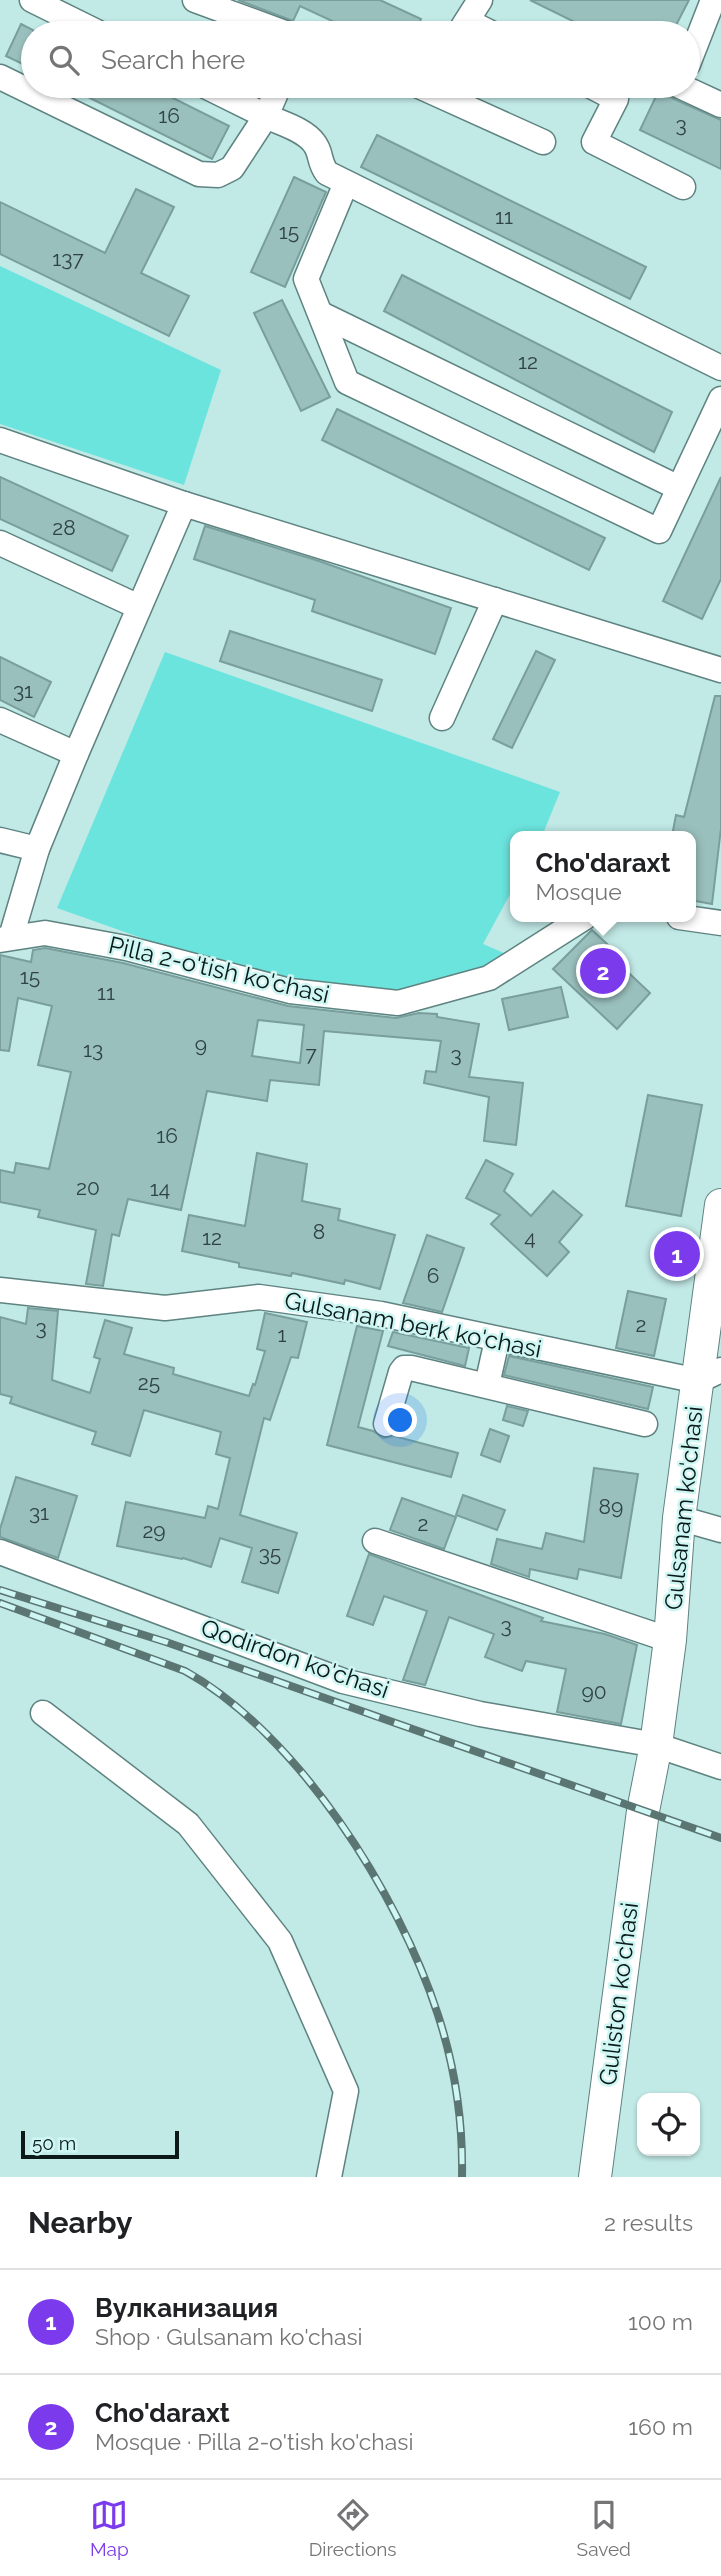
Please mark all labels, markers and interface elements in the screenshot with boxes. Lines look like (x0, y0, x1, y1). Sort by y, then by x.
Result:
search box (21, 21, 700, 98)
icon: search (45, 41, 83, 79)
text: Search here (101, 45, 245, 75)
house number: 16 (158, 103, 180, 128)
house number: 3 (675, 112, 687, 137)
house number: 11 (495, 204, 513, 229)
house number: 15 (279, 219, 299, 244)
house number: 137 (52, 246, 84, 271)
house number: 12 (518, 349, 538, 374)
house number: 28 (52, 515, 76, 540)
house number: 31 (13, 678, 33, 703)
popup (510, 831, 696, 922)
text: Cho'daraxt (536, 848, 670, 878)
text: Mosque (536, 878, 622, 905)
street label: Pilla 2-o'tish ko'chasi (106, 930, 332, 1009)
pin: 2 (580, 945, 626, 997)
house number: 15 (20, 964, 40, 989)
house number: 11 (97, 980, 115, 1005)
house number: 9 (195, 1032, 207, 1057)
house number: 13 (83, 1037, 103, 1062)
house number: 7 (305, 1041, 317, 1066)
house number: 3 (450, 1042, 462, 1067)
house number: 16 (156, 1123, 178, 1148)
house number: 20 (76, 1175, 100, 1200)
house number: 14 (150, 1176, 170, 1201)
house number: 8 (313, 1219, 325, 1244)
house number: 12 (202, 1225, 222, 1250)
house number: 4 (524, 1225, 536, 1250)
pin: 1 (654, 1228, 700, 1280)
house number: 6 (427, 1263, 439, 1288)
street label: Gulsanam berk ko'chasi (282, 1285, 544, 1364)
house number: 2 (636, 1312, 646, 1337)
house number: 3 (35, 1315, 47, 1340)
house number: 1 (278, 1322, 287, 1347)
house number: 25 (138, 1370, 160, 1395)
your location (383, 1403, 417, 1437)
street label: Gulsanam ko'chasi (658, 1405, 709, 1611)
house number: 89 (599, 1494, 623, 1519)
house number: 31 (29, 1500, 49, 1525)
house number: 2 (418, 1511, 428, 1536)
house number: 29 (142, 1518, 166, 1543)
house number: 35 (259, 1541, 281, 1566)
street label: Qodirdon ko'chasi (197, 1613, 393, 1704)
house number: 3 (500, 1613, 512, 1638)
house number: 90 (581, 1679, 607, 1704)
street label: Guliston ko'chasi (593, 1901, 644, 2087)
map controls (637, 2093, 700, 2156)
button: locate (637, 2093, 700, 2156)
scale bar (21, 2128, 178, 2160)
text: 50 m (32, 2132, 76, 2154)
text: Nearby (28, 2205, 132, 2240)
text: 2 results (604, 2209, 693, 2236)
text: Вулканизация (95, 2293, 278, 2323)
text: 1 (45, 2308, 57, 2335)
text: 100 m (628, 2308, 693, 2335)
text: Shop · Gulsanam ko'chasi (95, 2323, 363, 2350)
text: Cho'daraxt (95, 2398, 230, 2428)
text: 2 (45, 2413, 57, 2440)
text: 160 m (628, 2413, 693, 2440)
text: Mosque · Pilla 2-o'tish ko'chasi (95, 2428, 413, 2455)
tab: Map (90, 2496, 129, 2560)
tab: Directions (309, 2496, 397, 2560)
tab: Saved (577, 2496, 631, 2560)

